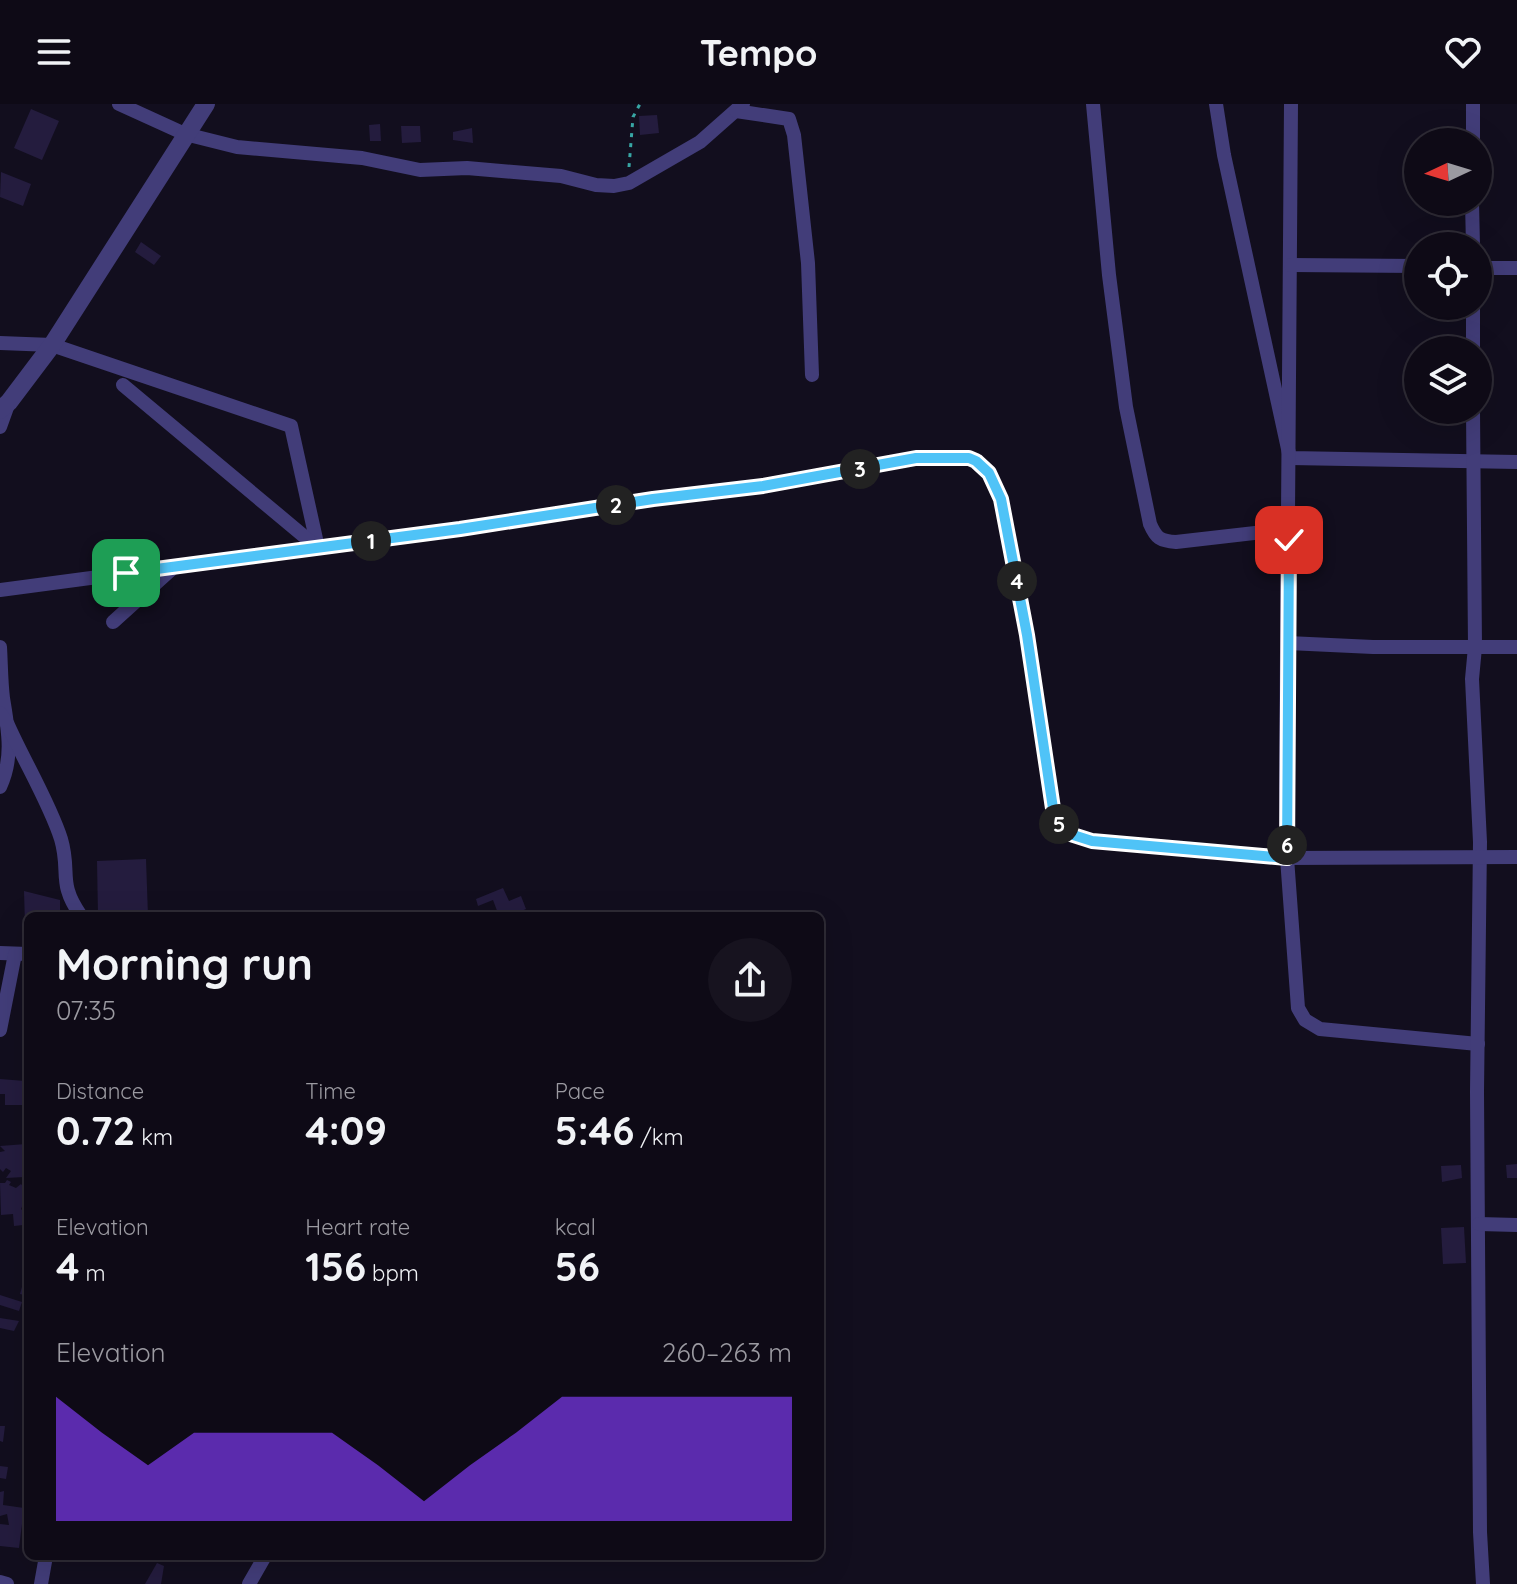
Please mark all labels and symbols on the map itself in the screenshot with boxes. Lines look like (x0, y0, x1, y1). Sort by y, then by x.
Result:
north arrow (1404, 128, 1492, 216)
pin: 3 (840, 449, 880, 489)
pin: 2 (596, 485, 636, 525)
pin (1255, 506, 1323, 574)
pin: 1 (351, 521, 391, 561)
pin (92, 539, 160, 607)
pin: 4 (997, 561, 1037, 601)
pin: 5 (1039, 804, 1079, 844)
pin: 6 (1267, 825, 1307, 865)

